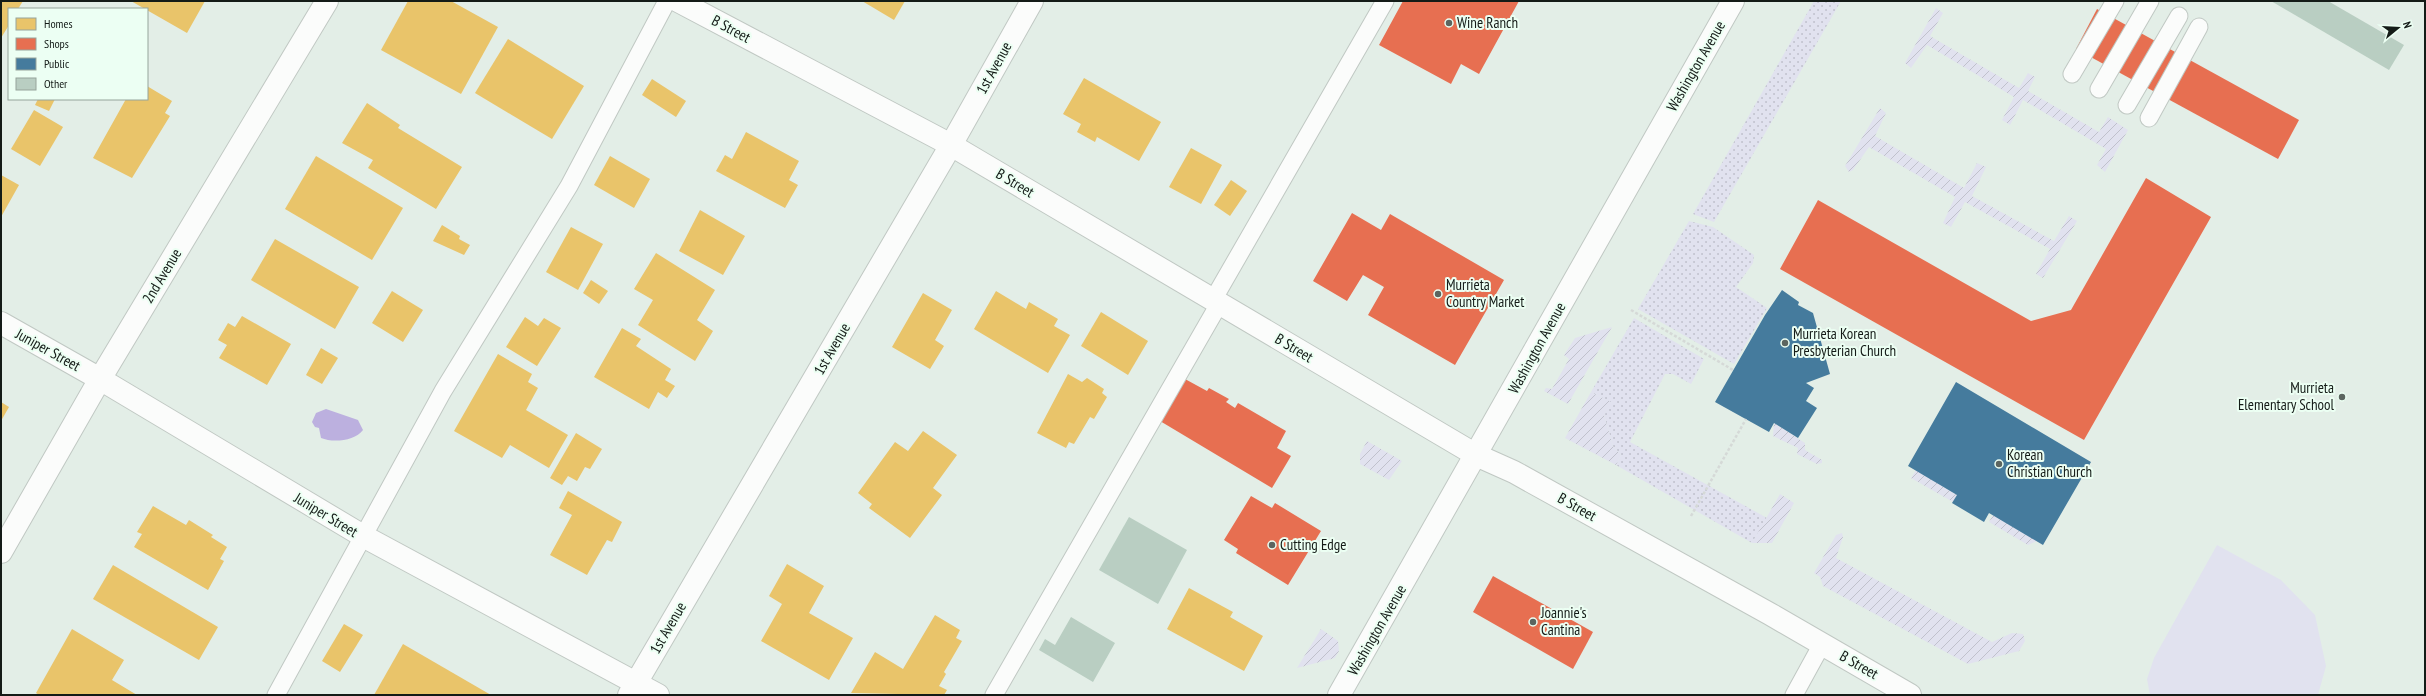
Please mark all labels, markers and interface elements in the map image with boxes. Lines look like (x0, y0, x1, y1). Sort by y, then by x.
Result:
legend (8, 8, 148, 100)
north arrow (2378, 8, 2418, 48)
street label: B Street (709, 10, 754, 47)
place label: Wine Ranch (1457, 13, 1518, 32)
text: Homes (44, 16, 72, 31)
street label: Washington Avenue (1662, 17, 1729, 114)
marker: Wine Ranch (1444, 18, 1454, 28)
text: N (2400, 20, 2415, 30)
text: Shops (44, 36, 69, 51)
street label: 1st Avenue (972, 38, 1016, 97)
text: Public (44, 56, 70, 71)
text: Other (44, 76, 68, 91)
street label: B Street (993, 164, 1038, 201)
street label: 2nd Avenue (138, 245, 185, 307)
place label: Murrieta Country Market (1446, 275, 1524, 311)
marker: Murrieta Country Market (1433, 289, 1443, 299)
street label: Washington Avenue (1504, 299, 1569, 397)
street label: 1st Avenue (809, 319, 854, 378)
street label: Juniper Street (12, 324, 84, 375)
place label: Murrieta Korean Presbyterian Church (1793, 324, 1896, 360)
street label: B Street (1272, 329, 1317, 366)
marker: Murrieta Korean Presbyterian Church (1780, 338, 1790, 348)
place label: Murrieta Elementary School (2238, 378, 2335, 414)
marker: Murrieta Elementary School (2337, 392, 2347, 402)
place label: Korean Christian Church (2007, 445, 2092, 481)
marker: Korean Christian Church (1994, 459, 2004, 469)
street label: Juniper Street (290, 488, 362, 541)
street label: B Street (1555, 488, 1600, 525)
place label: Cutting Edge (1280, 535, 1347, 554)
marker: Cutting Edge (1267, 540, 1277, 550)
street label: Washington Avenue (1343, 581, 1410, 678)
street label: 1st Avenue (645, 598, 690, 657)
place label: Joannie's Cantina (1540, 603, 1587, 639)
marker: Joannie's Cantina (1528, 617, 1538, 627)
street label: B Street (1837, 646, 1882, 683)

